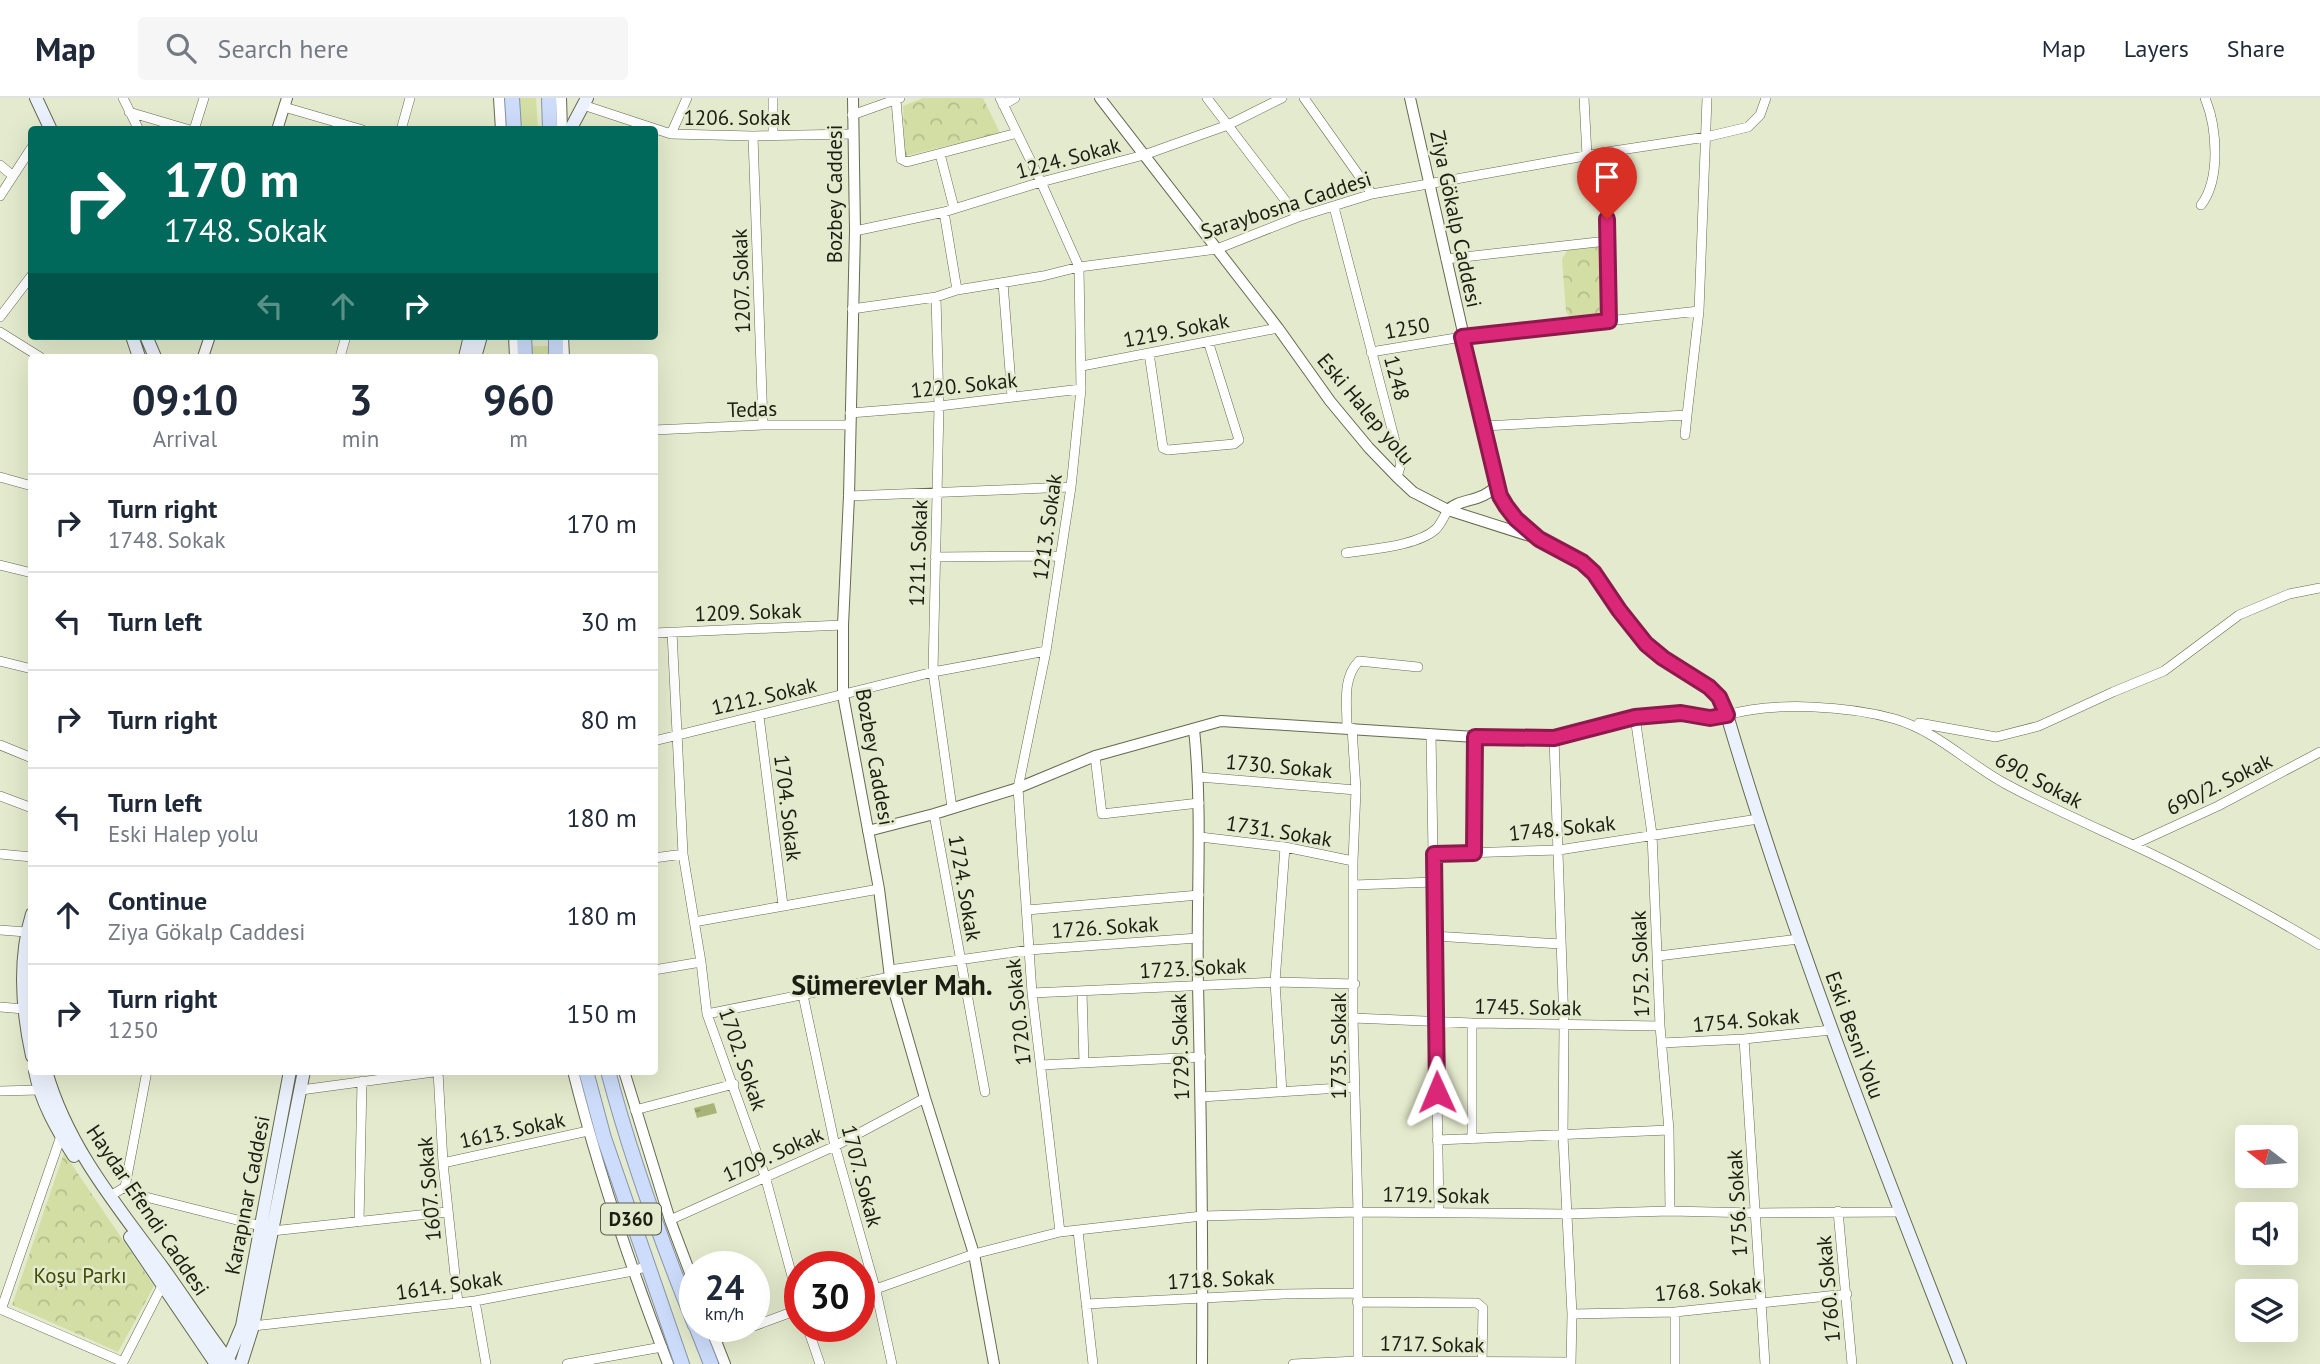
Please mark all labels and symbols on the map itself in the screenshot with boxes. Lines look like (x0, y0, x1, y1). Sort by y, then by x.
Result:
street label: 1206. Sokak (683, 104, 791, 131)
street label: Bozbey Caddesi (821, 125, 848, 263)
street label: Ziya Gökalp Caddesi (1424, 128, 1488, 310)
street label: 1224. Sokak (1013, 131, 1123, 185)
pin (1577, 147, 1637, 219)
street label: Saraybosna Caddesi (1197, 165, 1375, 245)
street label: 1207. Sokak (726, 228, 756, 334)
street label: 1219. Sokak (1121, 307, 1231, 353)
street label: 1250 (1382, 311, 1432, 345)
street label: Eski Halep yolu (1311, 348, 1421, 470)
street label: 1248 (1378, 352, 1416, 404)
street label: 1220. Sokak (909, 366, 1019, 404)
street label: Tedas (726, 395, 778, 423)
street label: 1213. Sokak (1026, 472, 1068, 582)
street label: 1211. Sokak (903, 499, 933, 607)
street label: 1209. Sokak (694, 597, 802, 627)
street label: 1212. Sokak (709, 671, 819, 721)
street label: Bozbey Caddesi (850, 686, 900, 828)
street label: 690. Sokak (1990, 746, 2088, 814)
street label: 690/2. Sokak (2162, 747, 2276, 821)
street label: 1730. Sokak (1224, 748, 1334, 784)
street label: 1704. Sokak (768, 753, 808, 863)
street label: 1731. Sokak (1224, 809, 1334, 853)
street label: 1748. Sokak (1507, 809, 1617, 847)
street label: 1724. Sokak (942, 833, 988, 943)
street label: 1726. Sokak (1051, 910, 1159, 944)
street label: 1752. Sokak (1625, 910, 1655, 1018)
street label: 1723. Sokak (1139, 952, 1247, 984)
street label: 1720. Sokak (999, 957, 1037, 1067)
district label: Sümerevler Mah. (791, 966, 993, 1003)
street label: Eski Besni Yolu (1819, 967, 1891, 1103)
street label: 1735. Sokak (1325, 992, 1352, 1100)
street label: 1729. Sokak (1165, 993, 1195, 1101)
street label: 1745. Sokak (1474, 993, 1582, 1021)
street label: 1754. Sokak (1691, 1002, 1801, 1038)
street label: 1702. Sokak (713, 1004, 773, 1114)
position arrow (1400, 1055, 1474, 1129)
street label: 1613. Sokak (457, 1106, 567, 1154)
street label: Karapınar Caddesi (218, 1113, 276, 1277)
street label: Haydar Efendi Caddesi (81, 1119, 215, 1301)
street label: 1709. Sokak (719, 1120, 827, 1188)
street label: 1707. Sokak (835, 1122, 889, 1230)
north arrow (2235, 1125, 2298, 1188)
street label: 1607. Sokak (411, 1136, 447, 1242)
street label: 1756. Sokak (1721, 1149, 1753, 1257)
street label: 1719. Sokak (1382, 1181, 1490, 1209)
road number: D360 (601, 1204, 661, 1234)
street label: 1760. Sokak (1810, 1234, 1846, 1344)
speed limit sign: 30 (784, 1251, 875, 1342)
park label: Koşu Parkı (33, 1262, 127, 1289)
street label: 1718. Sokak (1167, 1263, 1275, 1295)
street label: 1614. Sokak (394, 1264, 504, 1306)
street label: 1768. Sokak (1653, 1271, 1763, 1307)
street label: 1717. Sokak (1379, 1330, 1485, 1358)

